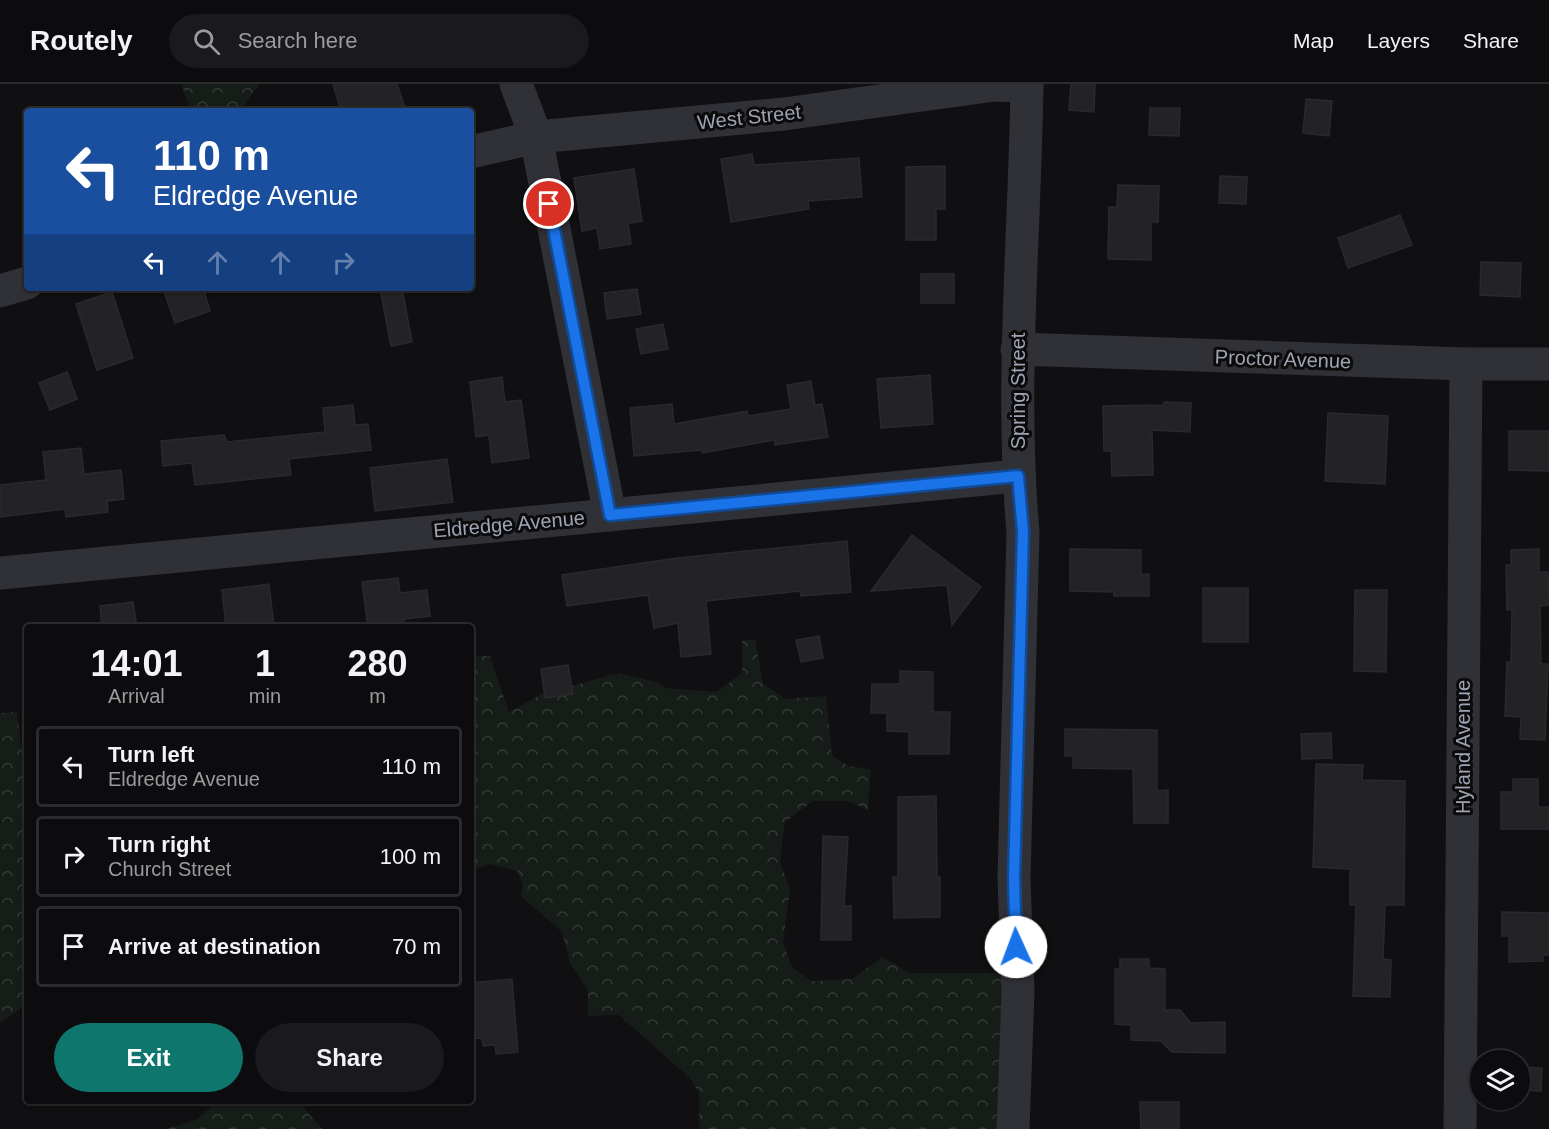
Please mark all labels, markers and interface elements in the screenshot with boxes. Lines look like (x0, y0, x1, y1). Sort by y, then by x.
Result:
search box (169, 14, 589, 68)
text: Routely (30, 25, 133, 56)
icon: search (190, 25, 223, 58)
text: Search here (238, 28, 358, 53)
text: Map (1293, 29, 1334, 52)
text: Layers (1367, 29, 1430, 52)
text: Share (1463, 29, 1519, 52)
street label: West Street (696, 101, 802, 133)
icon: left (54, 132, 132, 210)
text: 110 m (153, 132, 270, 179)
pin (523, 178, 574, 229)
text: Eldredge Avenue (153, 181, 358, 211)
icon: arrive (532, 187, 565, 220)
icon: left (138, 246, 171, 279)
icon: ahead (201, 246, 234, 279)
icon: ahead (264, 246, 297, 279)
icon: right (327, 246, 360, 279)
street label: Spring Street (1007, 332, 1029, 449)
street label: Proctor Avenue (1214, 346, 1352, 372)
street label: Eldredge Avenue (432, 506, 586, 542)
text: 14:01 (90, 643, 182, 684)
text: 1 (255, 643, 275, 684)
text: 280 (347, 643, 408, 684)
street label: Hyland Avenue (1452, 680, 1474, 814)
text: Arrival (108, 685, 165, 707)
text: min (249, 685, 281, 707)
text: m (369, 685, 386, 707)
text: Turn left (108, 742, 194, 767)
icon: left (57, 750, 90, 783)
text: 110 m (381, 754, 441, 779)
text: Eldredge Avenue (108, 768, 260, 790)
text: Turn right (108, 832, 210, 857)
icon: right (57, 840, 90, 873)
text: 100 m (380, 844, 441, 869)
text: Church Street (108, 858, 231, 880)
position arrow (984, 915, 1048, 979)
icon: arrive (57, 930, 90, 963)
text: Arrive at destination (108, 934, 321, 959)
text: 70 m (392, 934, 441, 959)
button: Exit (54, 1023, 243, 1092)
button: Share (255, 1023, 444, 1092)
map controls (1470, 1050, 1530, 1110)
button: layers (1470, 1050, 1530, 1110)

